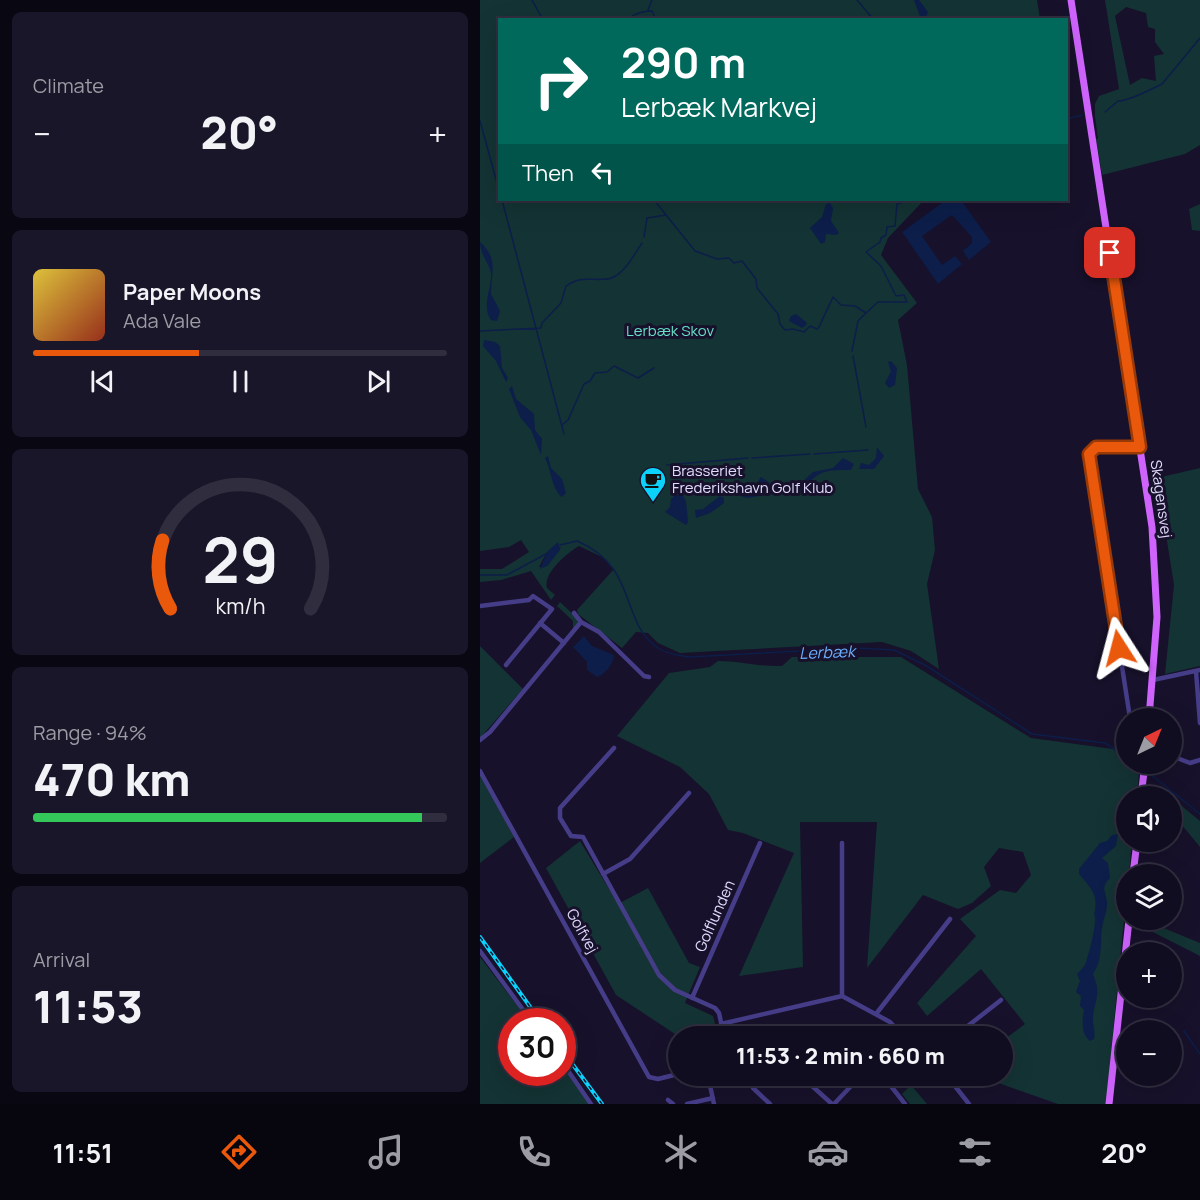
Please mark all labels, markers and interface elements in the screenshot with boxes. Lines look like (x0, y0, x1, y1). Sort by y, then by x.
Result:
text: 290 m (621, 33, 746, 91)
icon: right (522, 42, 600, 120)
text: Climate (33, 72, 104, 99)
text: Lerbæk Markvej (621, 88, 817, 125)
text: 20° (201, 101, 278, 163)
text: − (33, 111, 51, 156)
text: + (428, 111, 447, 156)
icon: left (586, 156, 619, 189)
text: Then (522, 158, 574, 188)
pin (1084, 227, 1135, 278)
icon: arrive (1093, 236, 1126, 269)
text: Paper Moons (123, 277, 261, 307)
text: Ada Vale (123, 307, 201, 334)
park label: Lerbæk Skov (626, 320, 714, 341)
icon: previous (86, 365, 119, 398)
icon: pause (224, 365, 257, 398)
icon: next (362, 365, 395, 398)
street label: Skagensvej (1146, 458, 1177, 539)
place label: Brasseriet Frederikshavn Golf Klub (672, 460, 833, 498)
cafe icon: Brasseriet Frederikshavn Golf Klub (638, 465, 668, 503)
text: 29 (202, 516, 278, 602)
text: km/h (215, 591, 265, 620)
position arrow (1087, 616, 1151, 680)
water label: Lerbæk (799, 640, 857, 664)
north arrow (1116, 708, 1182, 774)
map controls (1116, 708, 1182, 1086)
text: Range · 94% (33, 719, 147, 746)
text: 470 km (33, 748, 191, 810)
button: sound (1116, 786, 1182, 852)
button: layers (1116, 864, 1182, 930)
street label: Golflunden (689, 877, 740, 955)
street label: Golfvej (562, 905, 603, 957)
button: + (1116, 942, 1182, 1008)
text: Arrival (33, 946, 90, 973)
text: 11:53 (33, 975, 143, 1037)
speed limit sign: 30 (498, 1008, 576, 1086)
button: − (1116, 1020, 1182, 1086)
text: 11:53 · 2 min · 660 m (736, 1041, 945, 1071)
icon: directions (218, 1131, 260, 1173)
icon: music (365, 1131, 407, 1173)
icon: phone (513, 1131, 555, 1173)
icon: climate (660, 1131, 702, 1173)
icon: car (807, 1131, 849, 1173)
icon: filters (954, 1131, 996, 1173)
text: 11:51 (53, 1134, 113, 1171)
text: 20° (1101, 1134, 1147, 1171)

